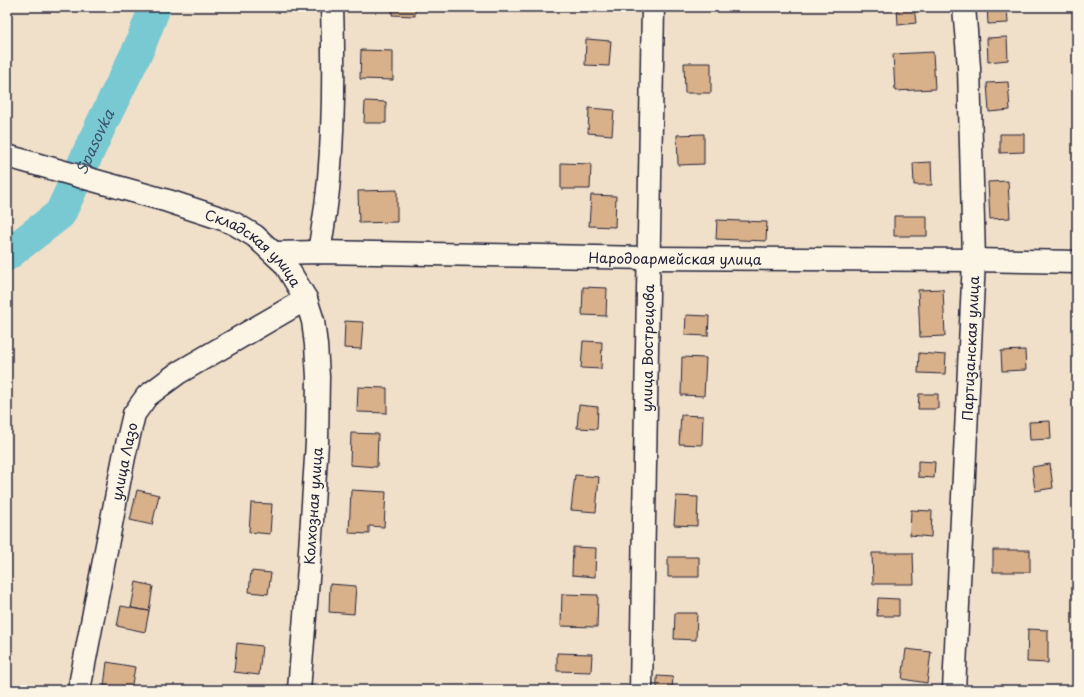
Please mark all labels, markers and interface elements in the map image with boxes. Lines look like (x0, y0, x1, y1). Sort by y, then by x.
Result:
water label: Spasovka (68, 104, 119, 178)
street label: Складская улица (202, 203, 307, 291)
street label: Народоармейская улица (588, 246, 762, 269)
street label: Партизанская улица (956, 275, 984, 421)
street label: улица Вострецова (635, 284, 659, 412)
street label: улица Лазо (105, 420, 142, 502)
street label: Колхозная улица (298, 446, 328, 565)

